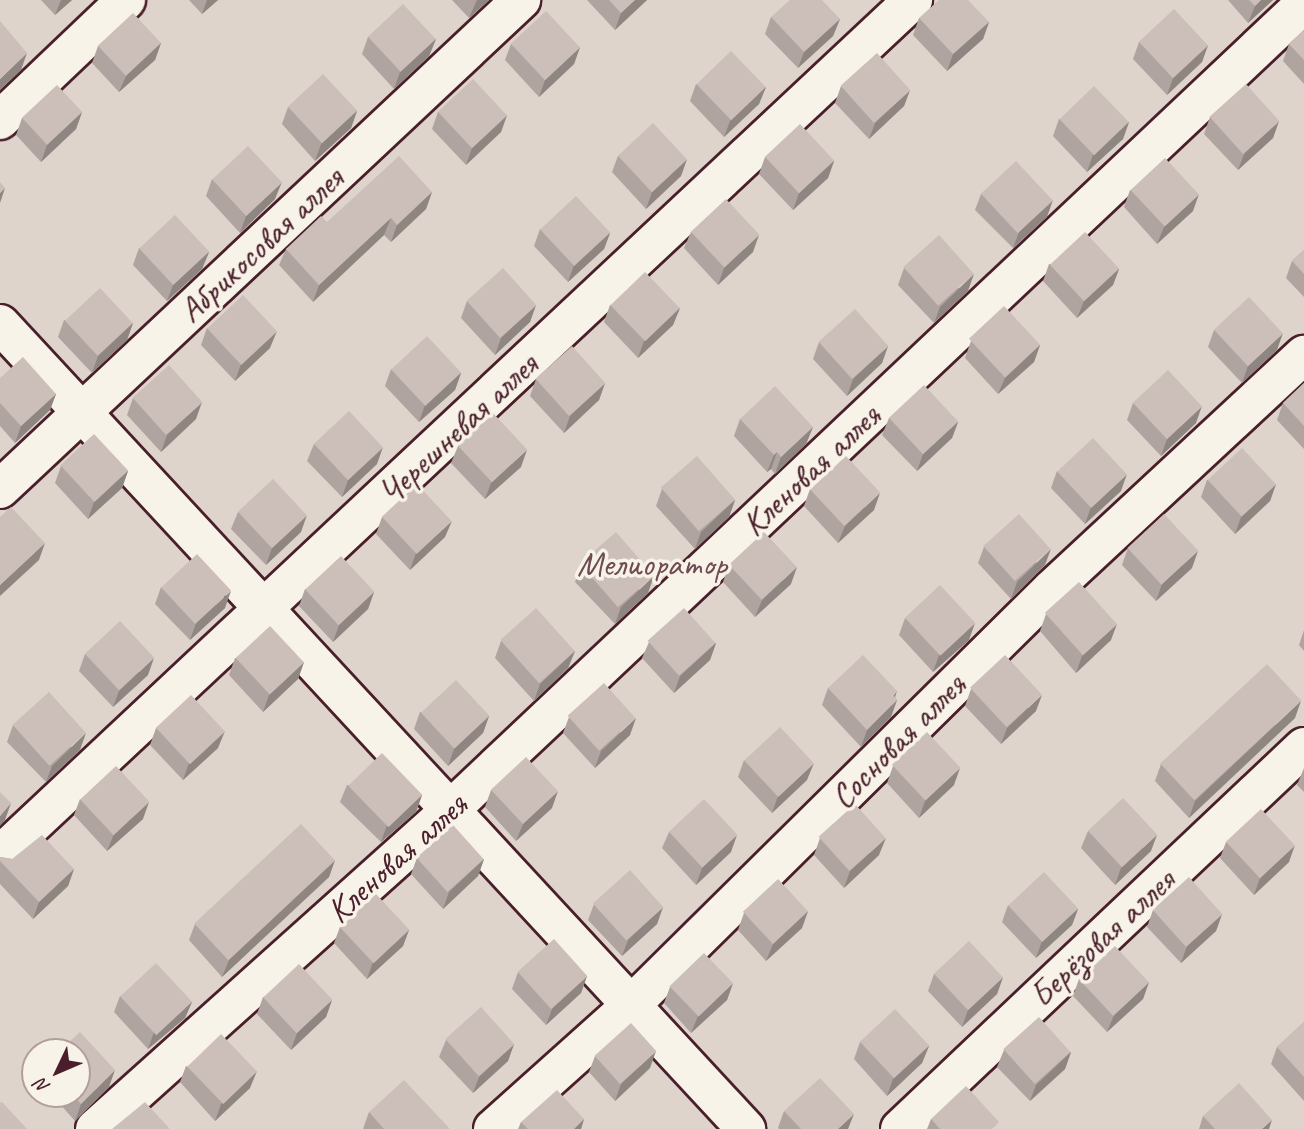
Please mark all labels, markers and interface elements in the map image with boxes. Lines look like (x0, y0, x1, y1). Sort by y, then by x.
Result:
street label: Абрикосовая аллея (169, 157, 353, 333)
street label: Черешневая аллея (368, 343, 548, 515)
street label: Кленовая аллея (732, 395, 890, 545)
park label: Мелиоратор (577, 543, 727, 585)
street label: Сосновая аллея (821, 664, 975, 818)
street label: Кленовая аллея (317, 783, 477, 933)
street label: Берёзовая аллея (1021, 860, 1183, 1016)
north arrow (21, 1038, 91, 1108)
text: N (30, 1074, 55, 1099)

